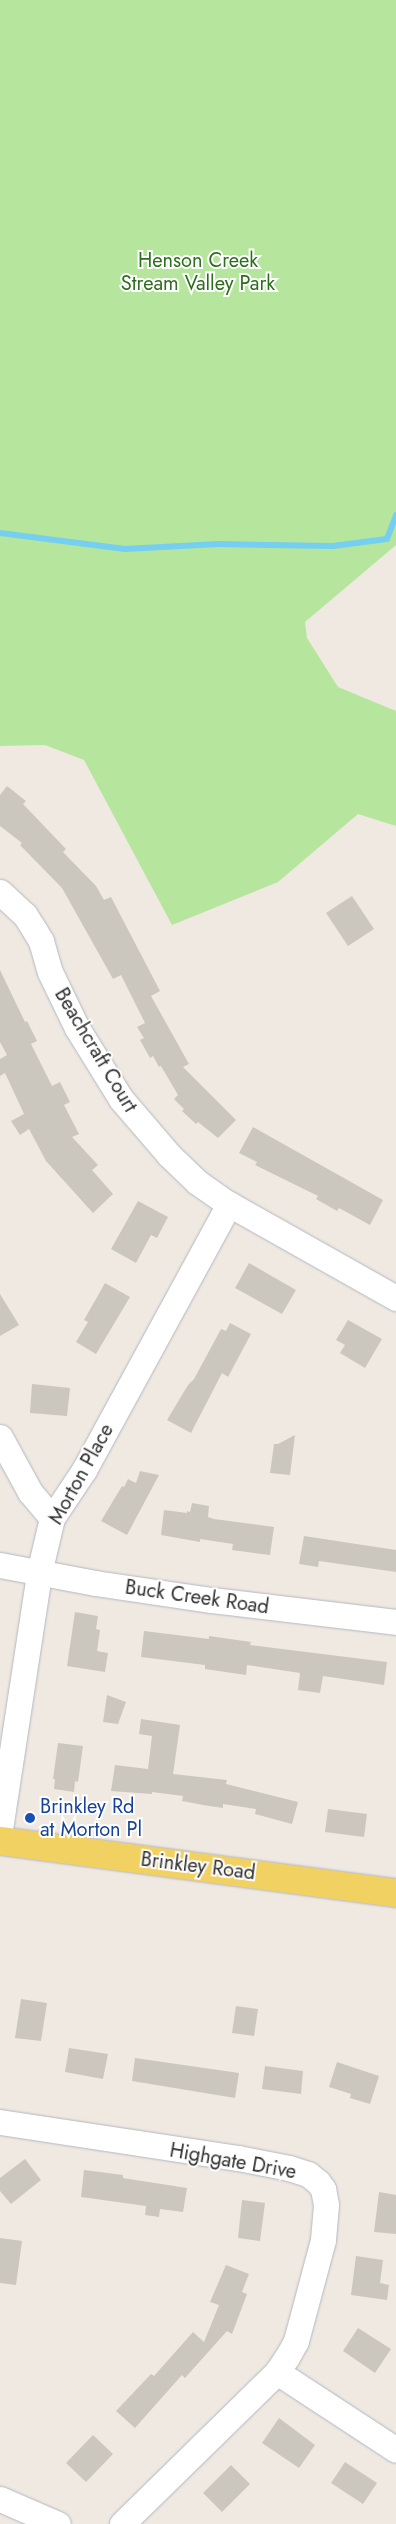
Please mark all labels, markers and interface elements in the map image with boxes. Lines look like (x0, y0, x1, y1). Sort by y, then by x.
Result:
park label: Henson Creek Stream Valley Park (121, 248, 275, 295)
street label: Beachcraft Court (50, 984, 142, 1116)
street label: Morton Place (44, 1420, 118, 1528)
street label: Buck Creek Road (124, 1575, 270, 1619)
place label: Brinkley Rd at Morton Pl (40, 1794, 142, 1841)
marker: Brinkley Rd at Morton Pl (24, 1812, 36, 1824)
street label: Brinkley Road (139, 1847, 257, 1885)
street label: Highgate Drive (168, 2138, 298, 2184)

